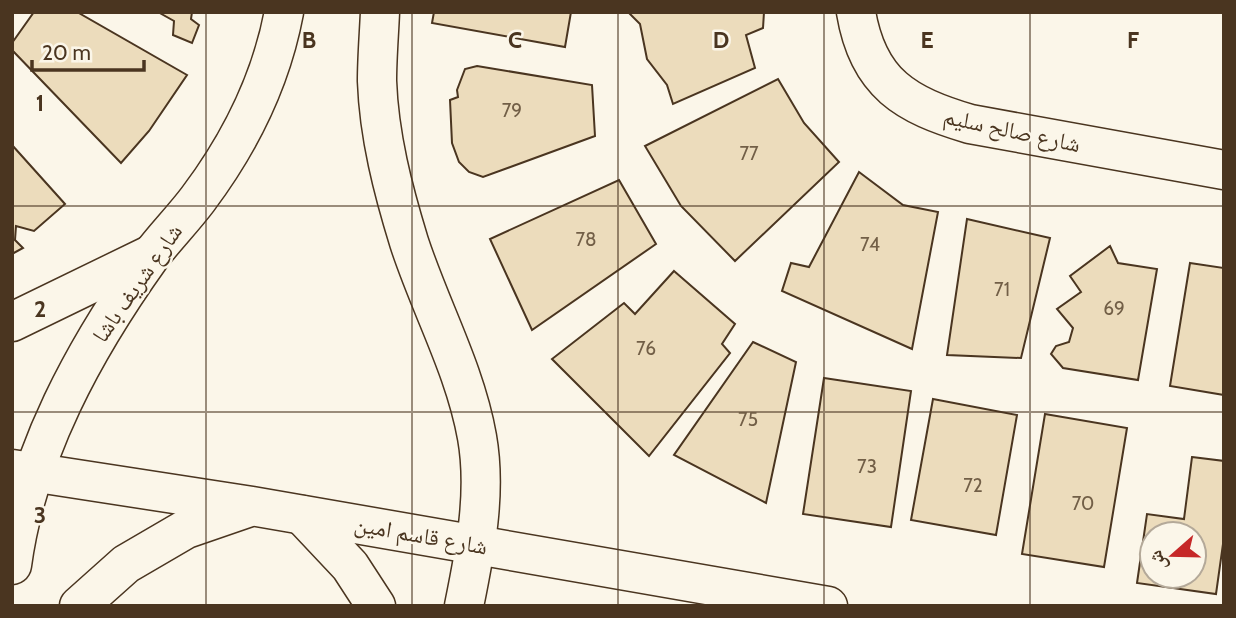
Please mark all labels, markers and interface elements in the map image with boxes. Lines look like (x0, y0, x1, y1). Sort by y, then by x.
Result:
text: B (302, 26, 316, 54)
text: C (508, 26, 522, 54)
text: D (713, 26, 729, 54)
text: E (920, 26, 934, 54)
text: F (1127, 26, 1139, 54)
scale bar (32, 28, 144, 72)
text: 20 m (42, 40, 91, 65)
text: 1 (36, 89, 44, 117)
house number: 79 (502, 99, 522, 122)
street label: شارع صالح سليم (941, 102, 1083, 160)
house number: 77 (739, 142, 759, 165)
street label: شارع شريف باشا (86, 218, 189, 348)
house number: 78 (575, 228, 597, 251)
house number: 74 (860, 233, 880, 256)
house number: 71 (994, 278, 1010, 301)
text: 2 (34, 295, 46, 323)
house number: 69 (1103, 297, 1125, 320)
house number: 76 (636, 337, 656, 360)
house number: 75 (738, 408, 758, 431)
house number: 73 (857, 455, 877, 478)
house number: 72 (963, 474, 983, 497)
house number: 70 (1072, 492, 1094, 515)
text: 3 (34, 501, 46, 529)
street label: شارع قاسم امين (352, 510, 490, 562)
north arrow (1138, 520, 1208, 590)
text: ش (1143, 547, 1172, 574)

